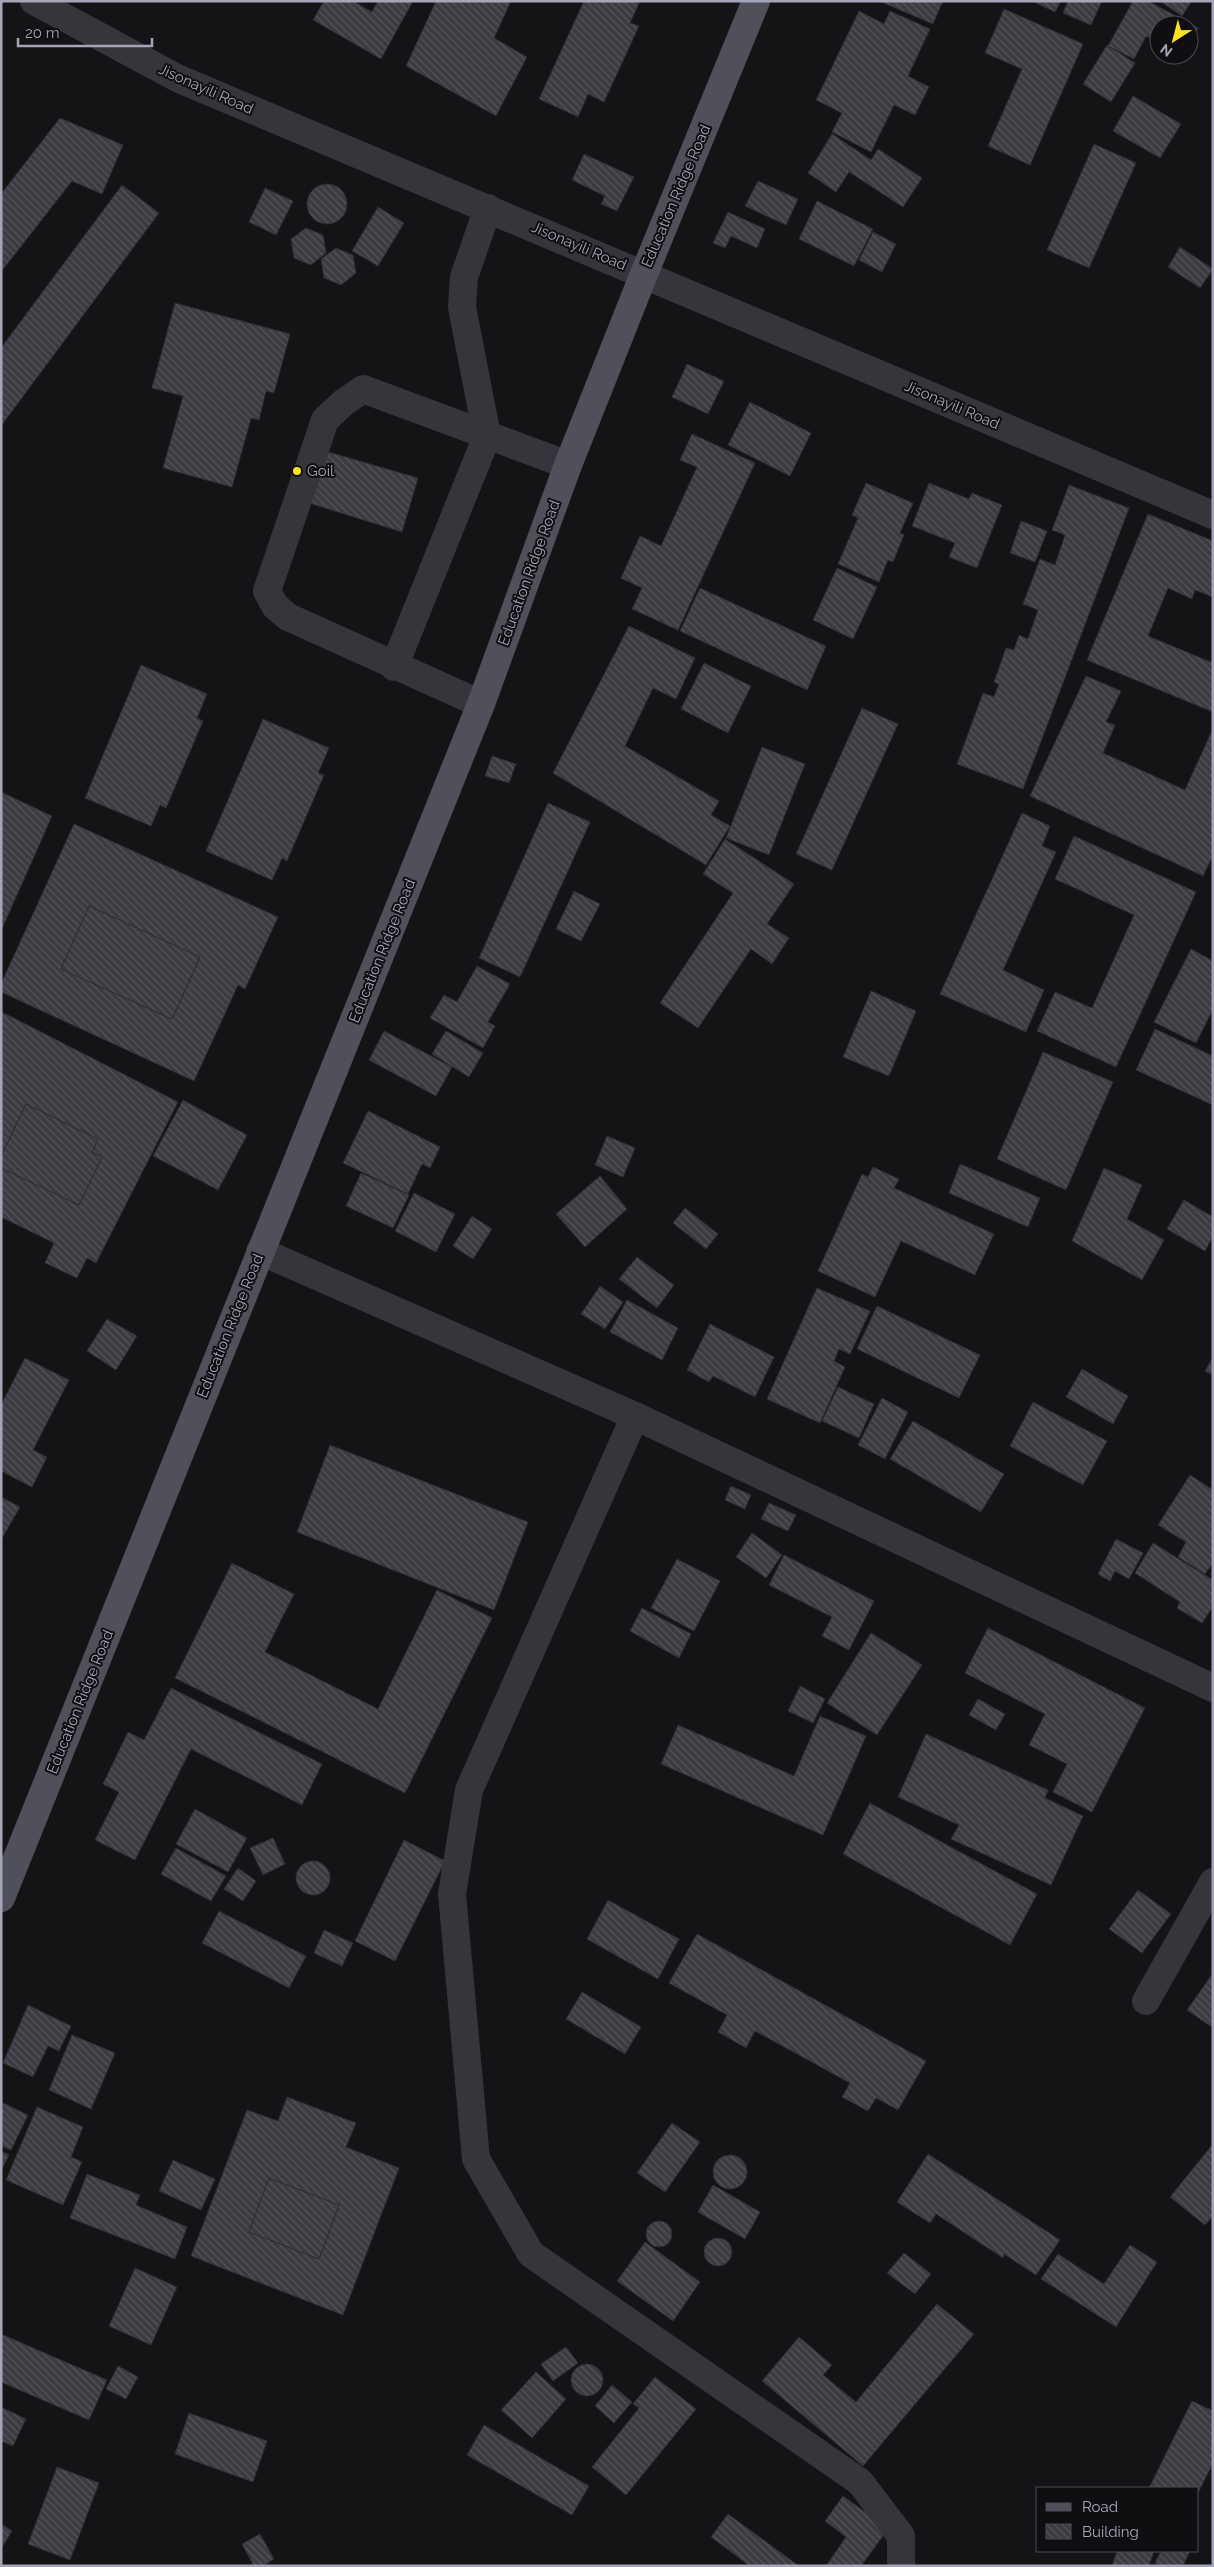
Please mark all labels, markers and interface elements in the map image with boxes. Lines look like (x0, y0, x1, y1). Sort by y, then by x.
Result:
scale bar (18, 15, 151, 47)
north arrow (1149, 15, 1199, 65)
text: 20 m (25, 24, 60, 42)
text: N (1157, 41, 1175, 60)
street label: Jisonayili Road (156, 60, 256, 118)
street label: Education Ridge Road (638, 122, 714, 270)
street label: Jisonayili Road (529, 218, 629, 274)
street label: Jisonayili Road (902, 377, 1002, 433)
place label: Goil (307, 462, 335, 480)
marker: Goil (291, 465, 303, 477)
street label: Education Ridge Road (494, 498, 564, 648)
street label: Education Ridge Road (345, 876, 419, 1026)
street label: Education Ridge Road (193, 1251, 267, 1401)
street label: Education Ridge Road (43, 1627, 117, 1777)
legend (1036, 2487, 1199, 2552)
text: Road (1082, 2498, 1118, 2516)
text: Building (1082, 2523, 1139, 2541)

